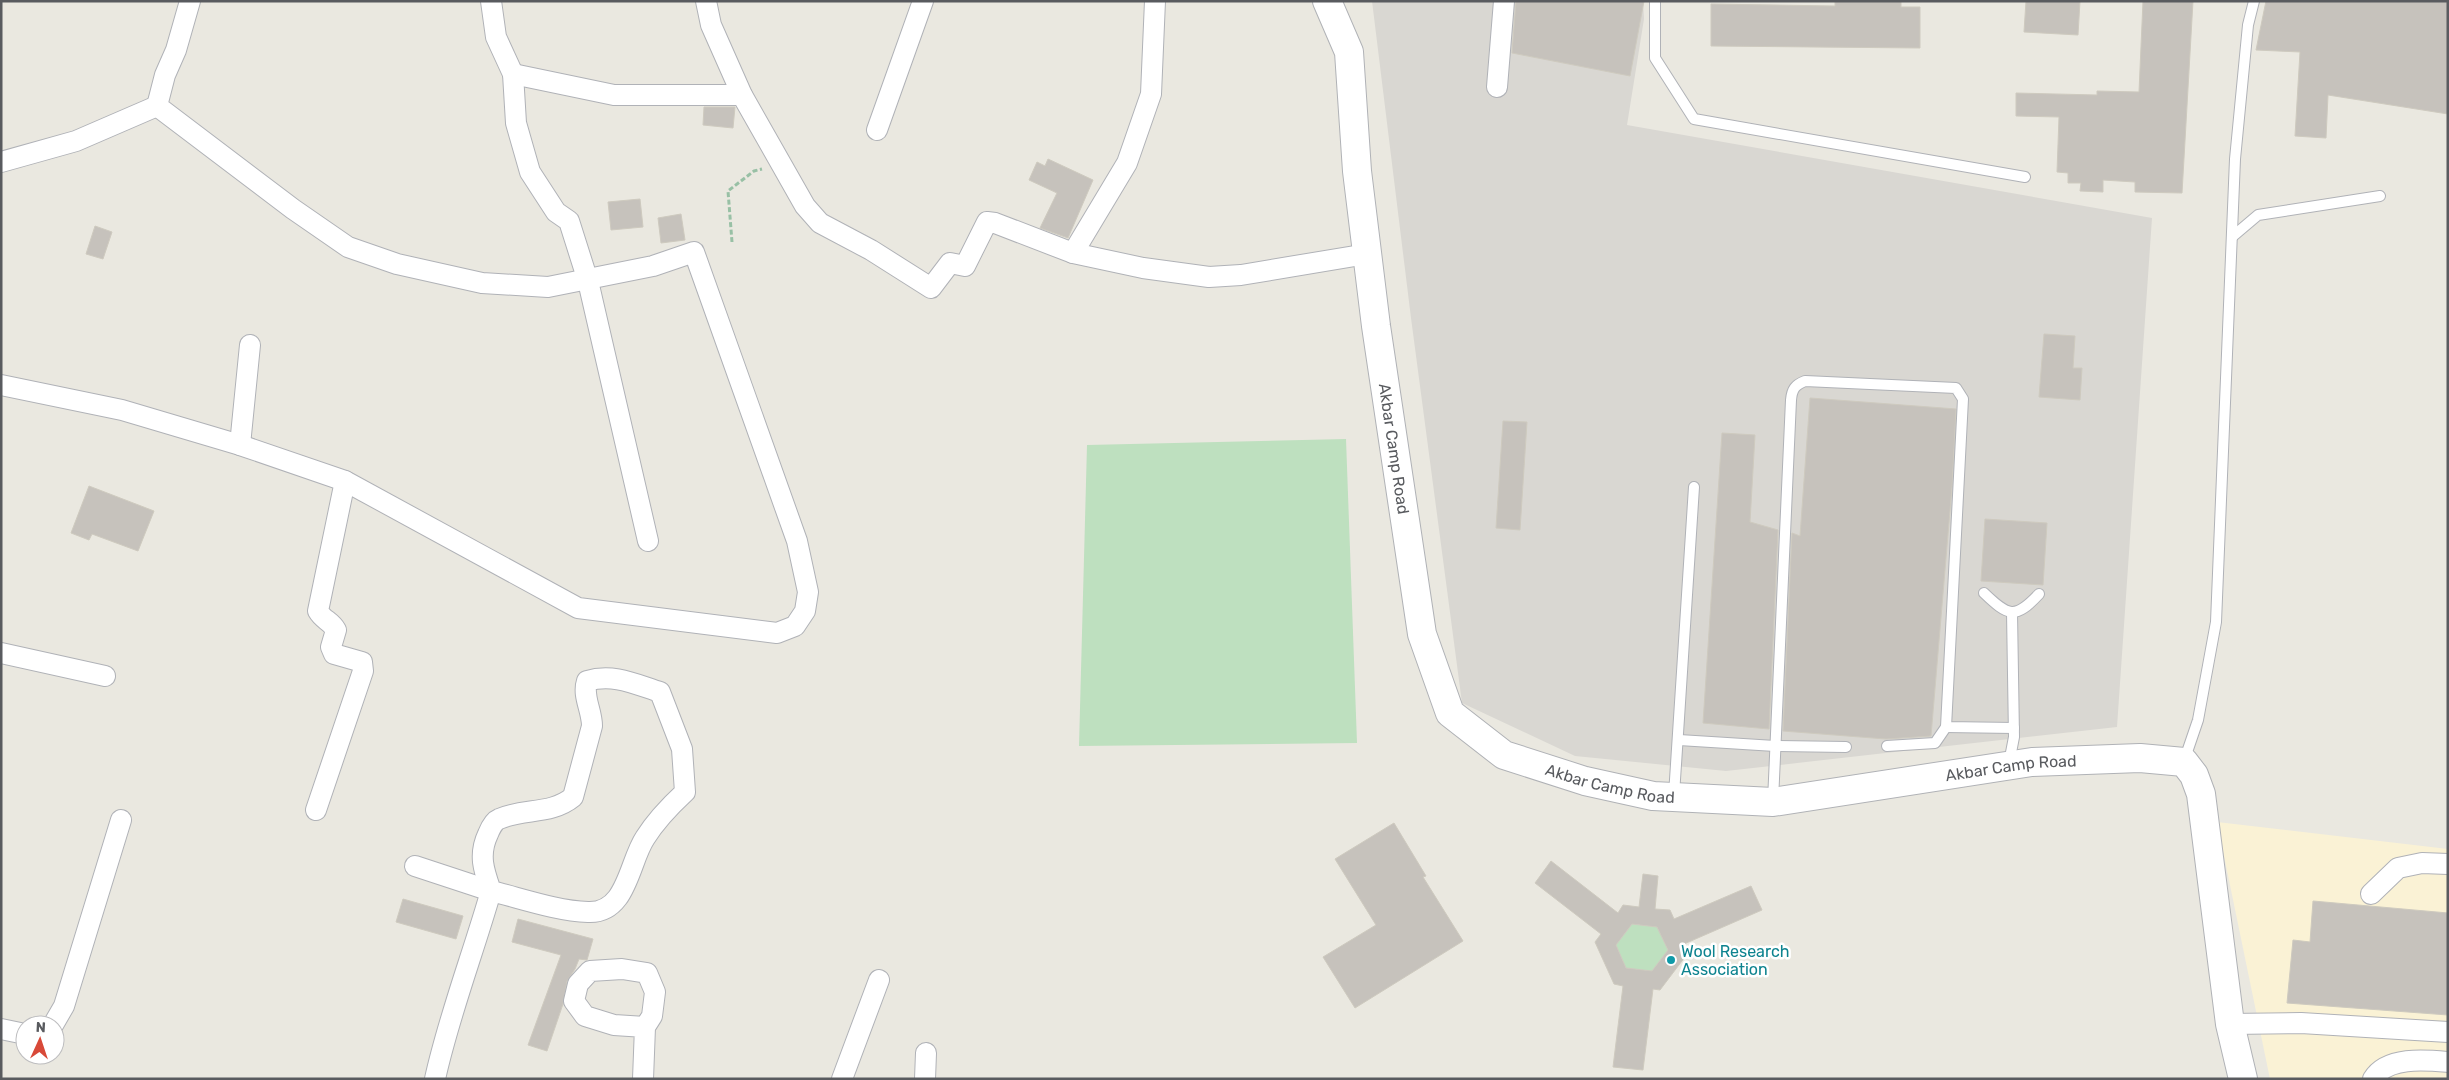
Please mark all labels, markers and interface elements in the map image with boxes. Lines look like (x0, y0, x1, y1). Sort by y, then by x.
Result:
street label: Akbar Camp Road (1375, 382, 1413, 515)
street label: Akbar Camp Road (1944, 751, 2077, 785)
street label: Akbar Camp Road (1543, 759, 1675, 807)
place label: Wool Research Association (1681, 942, 1789, 979)
marker: Wool Research Association (1665, 954, 1677, 966)
north arrow (15, 1015, 65, 1065)
text: N (35, 1019, 46, 1036)

